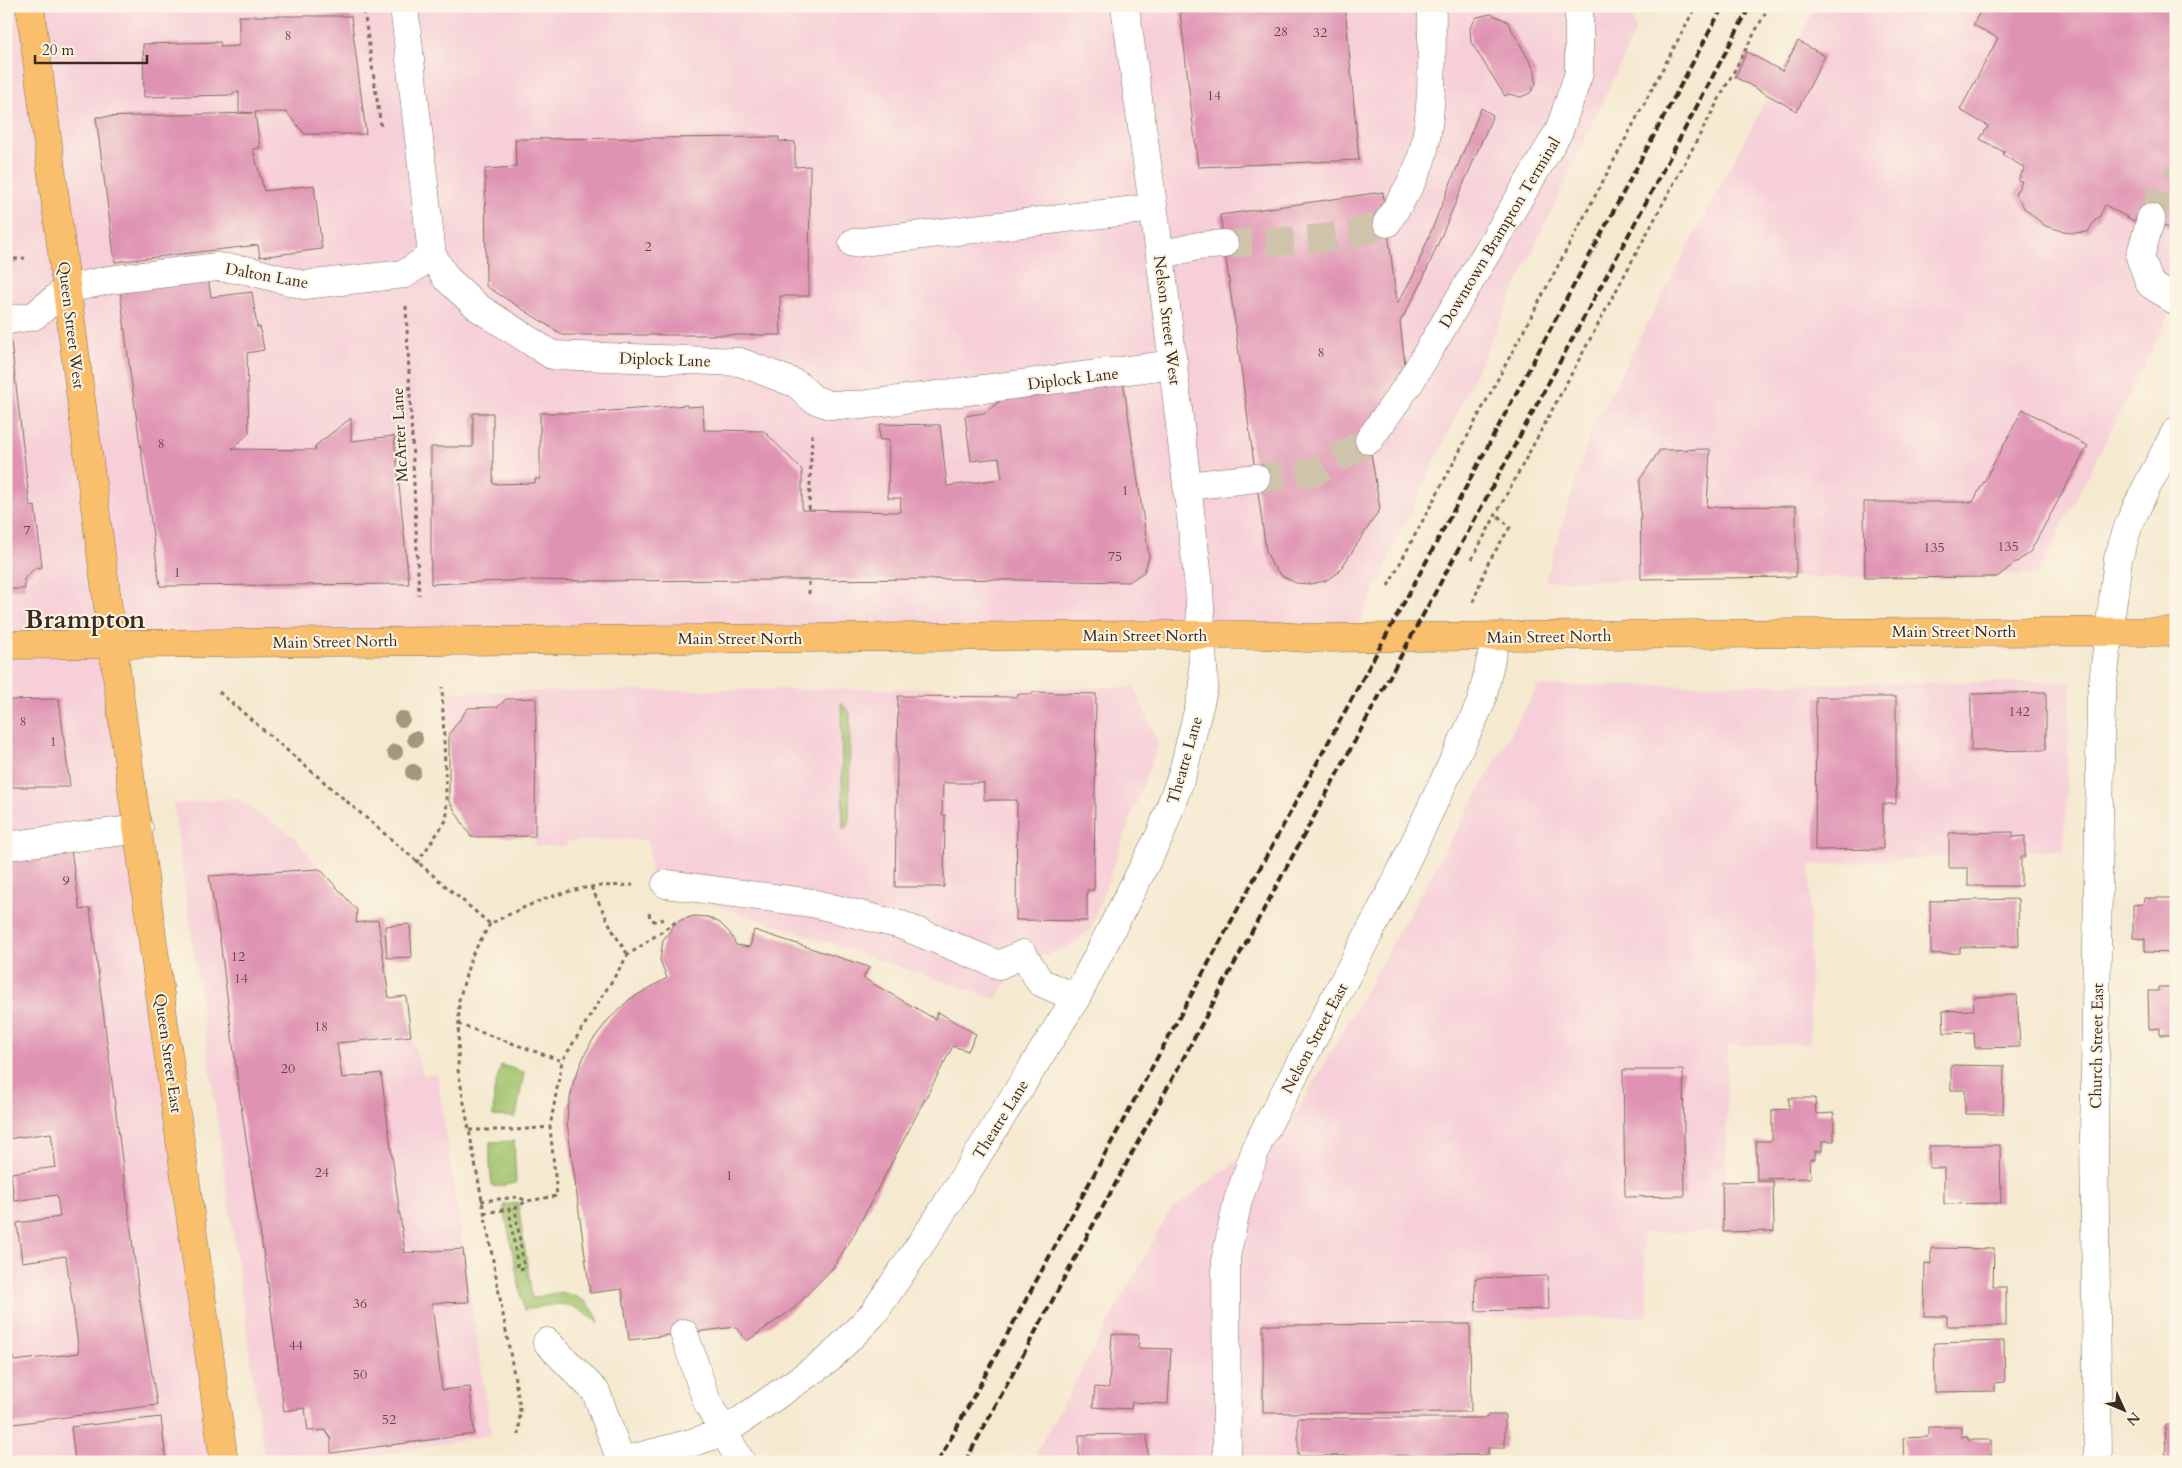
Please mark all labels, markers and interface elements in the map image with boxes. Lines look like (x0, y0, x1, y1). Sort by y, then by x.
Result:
house number: 28 (1274, 22, 1288, 41)
house number: 32 (1313, 23, 1327, 42)
house number: 8 (284, 26, 292, 45)
scale bar (35, 32, 148, 64)
text: 20 m (42, 40, 74, 60)
house number: 14 (1207, 86, 1221, 105)
street label: Downtown Brampton Terminal (1434, 133, 1566, 332)
house number: 2 (644, 237, 652, 256)
street label: Nelson Street West (1148, 254, 1186, 386)
street label: Dalton Lane (224, 258, 310, 294)
street label: Queen Street West (52, 260, 90, 390)
house number: 8 (1317, 343, 1325, 362)
street label: Diplock Lane (619, 347, 711, 373)
street label: Diplock Lane (1026, 362, 1120, 396)
street label: McArter Lane (387, 387, 413, 483)
house number: 8 (157, 434, 165, 453)
house number: 1 (1121, 481, 1129, 500)
house number: 7 (23, 521, 31, 540)
house number: 135 (1997, 537, 2019, 556)
house number: 135 (1923, 538, 1945, 557)
house number: 75 (1108, 547, 1122, 566)
house number: 1 (173, 563, 181, 582)
district label: Brampton (25, 602, 146, 637)
street label: Main Street North (1892, 621, 2017, 643)
street label: Main Street North (1083, 625, 1208, 647)
street label: Main Street North (1487, 625, 1612, 649)
street label: Main Street North (678, 628, 803, 650)
street label: Main Street North (273, 630, 398, 654)
house number: 142 (2008, 702, 2030, 721)
house number: 8 (19, 712, 27, 731)
street label: Theatre Lane (1162, 714, 1208, 807)
house number: 1 (49, 732, 57, 751)
house number: 9 (62, 871, 70, 890)
house number: 12 (231, 947, 245, 966)
house number: 14 (234, 969, 248, 988)
street label: Nelson Street East (1276, 979, 1353, 1098)
street label: Church Street East (2085, 983, 2109, 1109)
street label: Queen Street East (149, 992, 187, 1114)
house number: 18 (314, 1017, 328, 1036)
house number: 20 (281, 1059, 295, 1078)
street label: Theatre Lane (968, 1075, 1034, 1164)
house number: 24 (315, 1163, 329, 1182)
house number: 1 (725, 1166, 733, 1185)
house number: 36 (353, 1294, 367, 1313)
house number: 44 (289, 1336, 303, 1355)
house number: 50 (353, 1365, 367, 1384)
north arrow (2100, 1386, 2150, 1436)
text: N (2122, 1408, 2144, 1430)
house number: 52 (382, 1410, 396, 1429)

